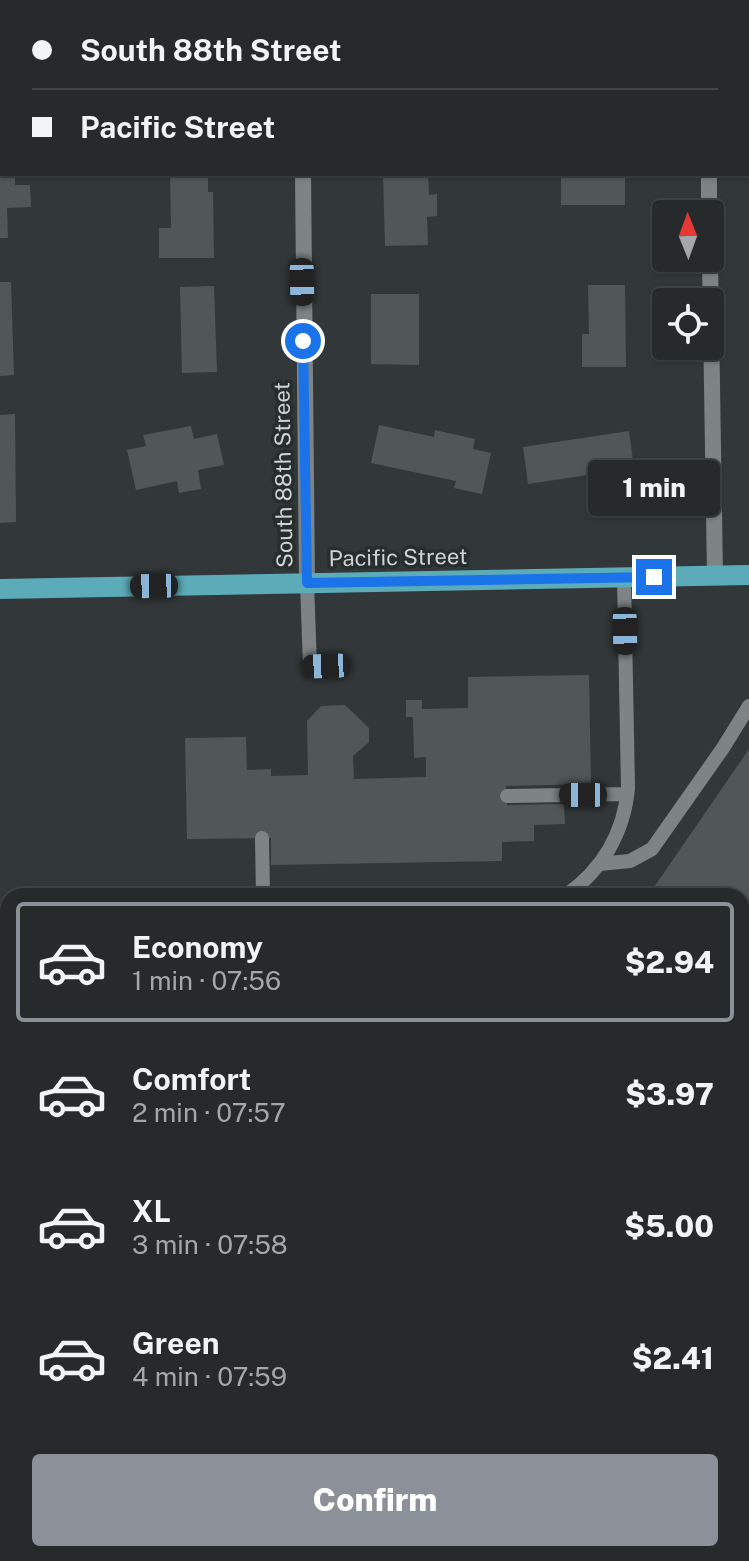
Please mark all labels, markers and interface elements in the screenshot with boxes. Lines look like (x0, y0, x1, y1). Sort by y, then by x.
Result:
text: South 88th Street (80, 32, 342, 68)
text: Pacific Street (80, 109, 275, 145)
north arrow (652, 200, 724, 272)
map controls (652, 200, 724, 360)
car (290, 258, 314, 306)
button: locate (652, 288, 724, 360)
route start (285, 323, 321, 359)
street label: South 88th Street (268, 382, 298, 568)
callout: 1 min (588, 461, 720, 517)
text: 1 min (622, 472, 686, 503)
street label: Pacific Street (328, 543, 468, 571)
route end (636, 559, 672, 595)
car (130, 574, 178, 598)
car (613, 607, 637, 655)
car (302, 653, 350, 679)
car (559, 783, 607, 807)
icon: car (36, 926, 108, 998)
text: Economy (132, 929, 263, 965)
text: $2.94 (625, 944, 714, 980)
text: 1 min · 07:56 (132, 965, 281, 996)
icon: car (36, 1058, 108, 1130)
text: Comfort (132, 1061, 251, 1097)
text: $3.97 (625, 1076, 714, 1112)
text: 2 min · 07:57 (132, 1097, 286, 1128)
icon: car (36, 1190, 108, 1262)
text: XL (132, 1193, 171, 1229)
text: $5.00 (624, 1208, 714, 1244)
text: 3 min · 07:58 (132, 1229, 288, 1260)
icon: car (36, 1322, 108, 1394)
text: Green (132, 1325, 219, 1361)
text: $2.41 (632, 1340, 714, 1376)
text: 4 min · 07:59 (132, 1361, 287, 1392)
button: Confirm (32, 1454, 718, 1546)

